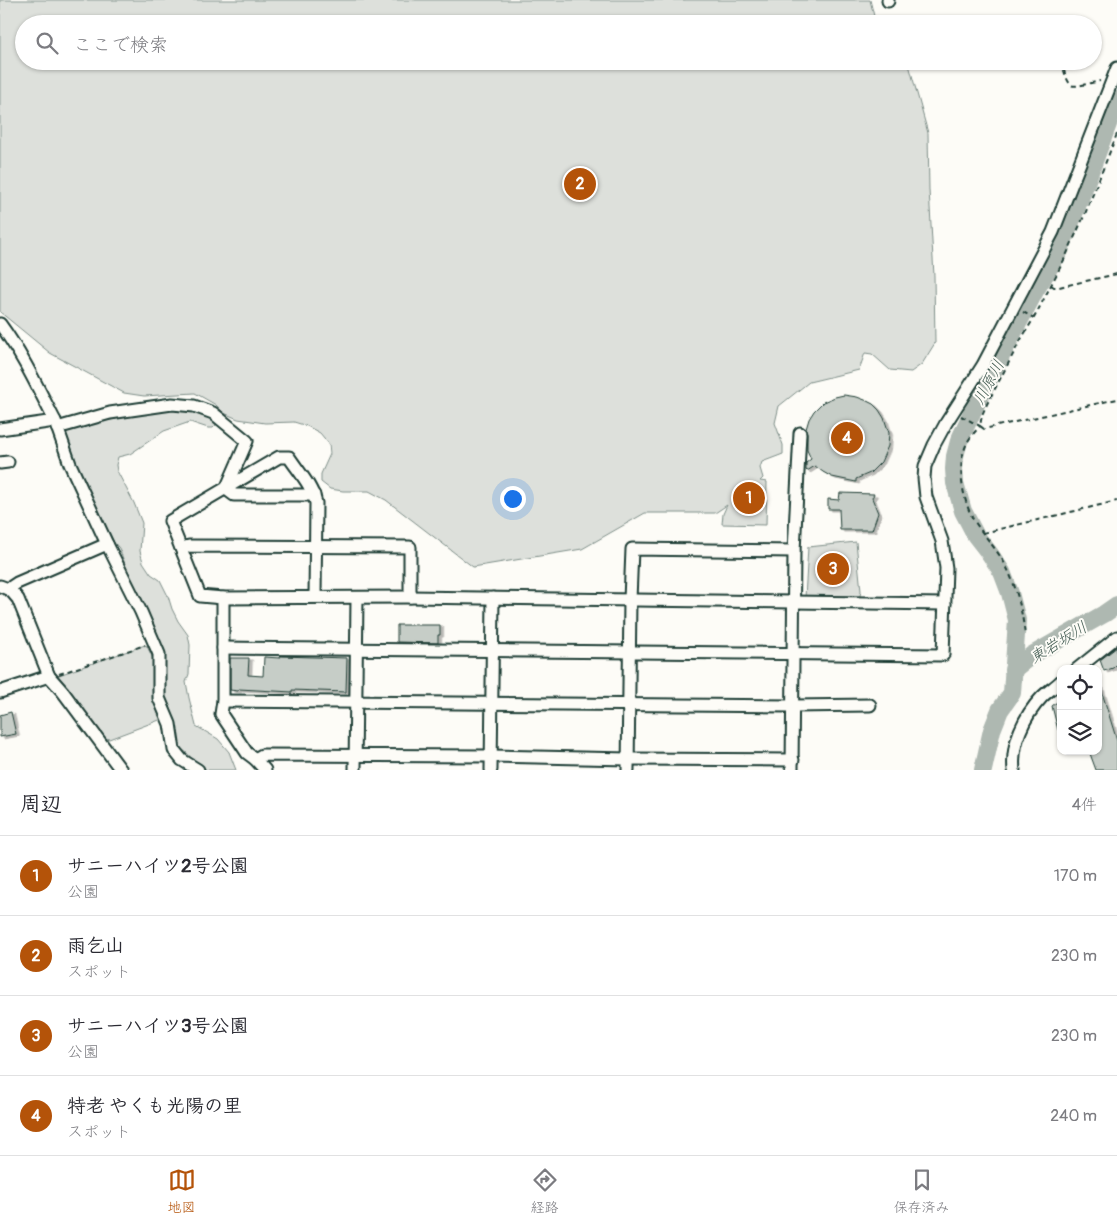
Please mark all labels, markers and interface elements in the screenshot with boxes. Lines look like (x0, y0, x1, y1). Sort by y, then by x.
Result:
search box (15, 15, 1102, 70)
icon: search (33, 29, 61, 57)
text: ここで検索 (73, 33, 168, 57)
pin: 2 (564, 165, 596, 203)
water label: 川原川 (969, 357, 1009, 408)
pin: 4 (831, 419, 863, 457)
pin: 1 (733, 479, 765, 517)
your location (500, 486, 526, 512)
pin: 3 (817, 550, 849, 588)
water label: 東岩坂川 (1026, 617, 1091, 668)
map controls (1057, 665, 1102, 755)
button: locate (1057, 665, 1102, 710)
button: layers (1057, 710, 1102, 755)
text: 周辺 (20, 791, 62, 818)
text: 4件 (1072, 795, 1097, 815)
text: サニーハイツ2号公園 (67, 854, 249, 878)
text: 1 (33, 866, 39, 886)
text: 170 m (1054, 866, 1097, 886)
text: 公園 (67, 882, 99, 902)
text: 雨乞山 (67, 934, 124, 958)
text: 2 (32, 946, 40, 966)
text: 230 m (1051, 946, 1097, 966)
text: スポット (67, 962, 131, 982)
text: サニーハイツ3号公園 (67, 1014, 249, 1038)
text: 3 (32, 1026, 40, 1046)
text: 230 m (1051, 1026, 1097, 1046)
text: 公園 (67, 1042, 99, 1062)
text: 特老 やくも光陽の里 (67, 1094, 242, 1118)
text: 4 (31, 1106, 41, 1126)
text: 240 m (1050, 1106, 1097, 1126)
text: スポット (67, 1122, 131, 1142)
tab: 地図 (168, 1166, 196, 1216)
tab: 経路 (531, 1166, 559, 1216)
tab: 保存済み (894, 1166, 950, 1216)

